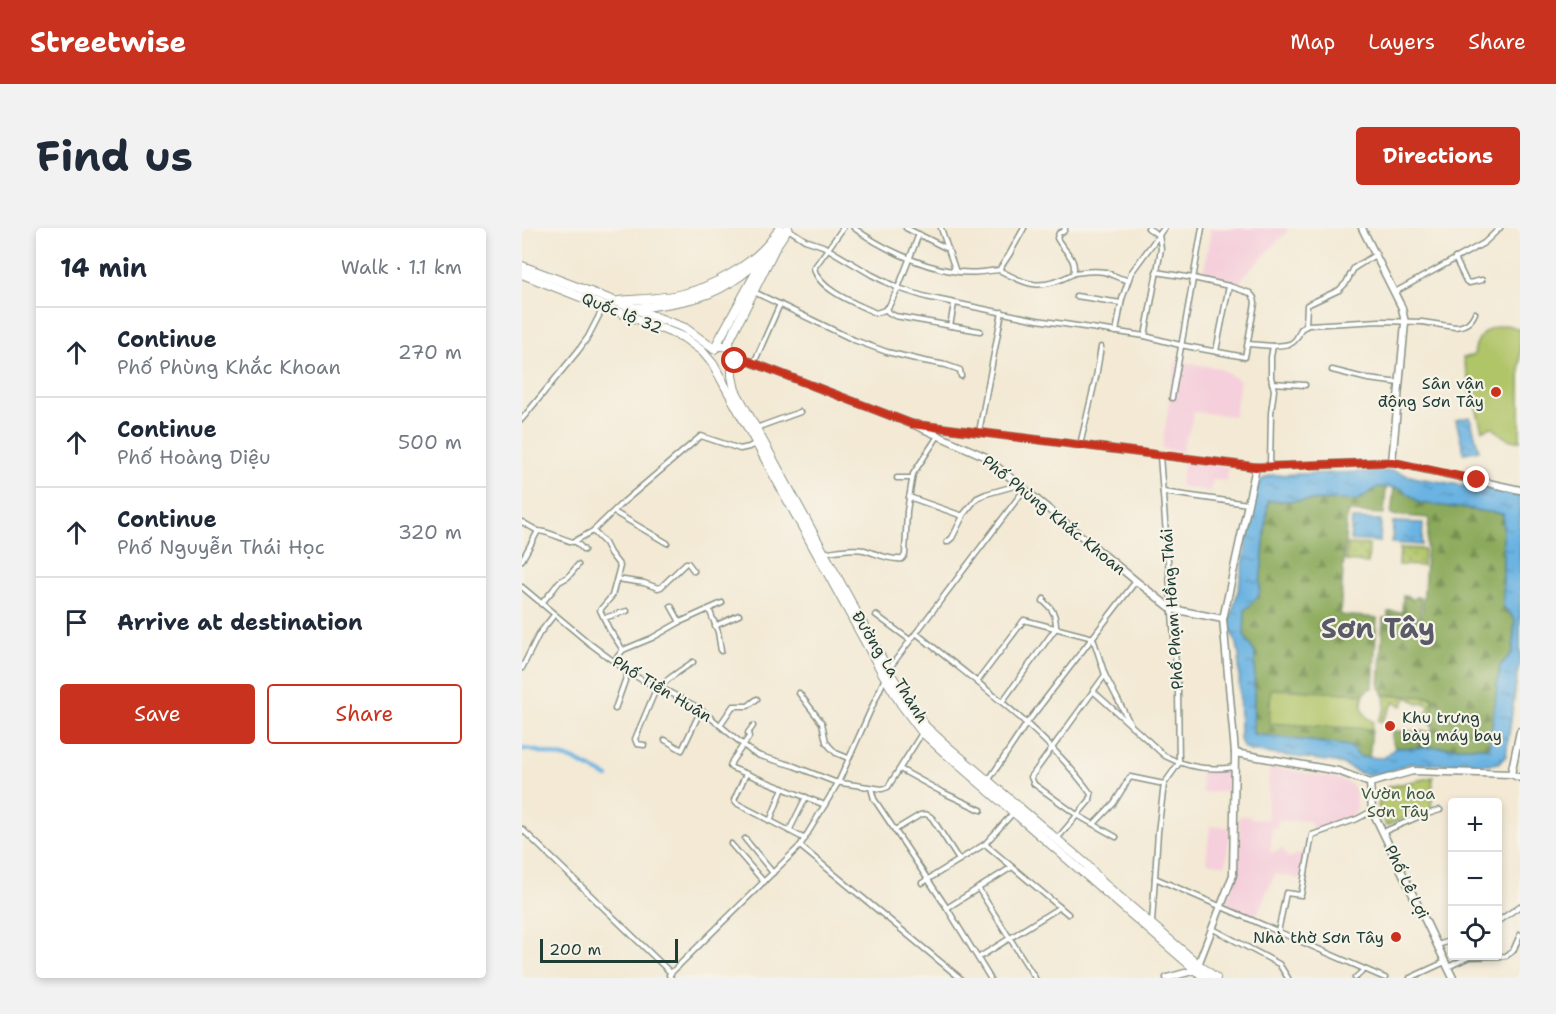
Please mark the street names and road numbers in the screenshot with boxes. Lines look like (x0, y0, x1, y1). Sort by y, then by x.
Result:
street label: Quốc lộ 32 (579, 287, 665, 339)
street label: Phố Phùng Khắc Khoan (978, 451, 1130, 580)
street label: Phố Phạm Hồng Thái (1156, 528, 1188, 690)
street label: Đường La Thành (847, 607, 933, 727)
street label: Phố Tiền Huân (608, 651, 716, 727)
street label: Phố Lê Lợi (1380, 842, 1434, 922)

